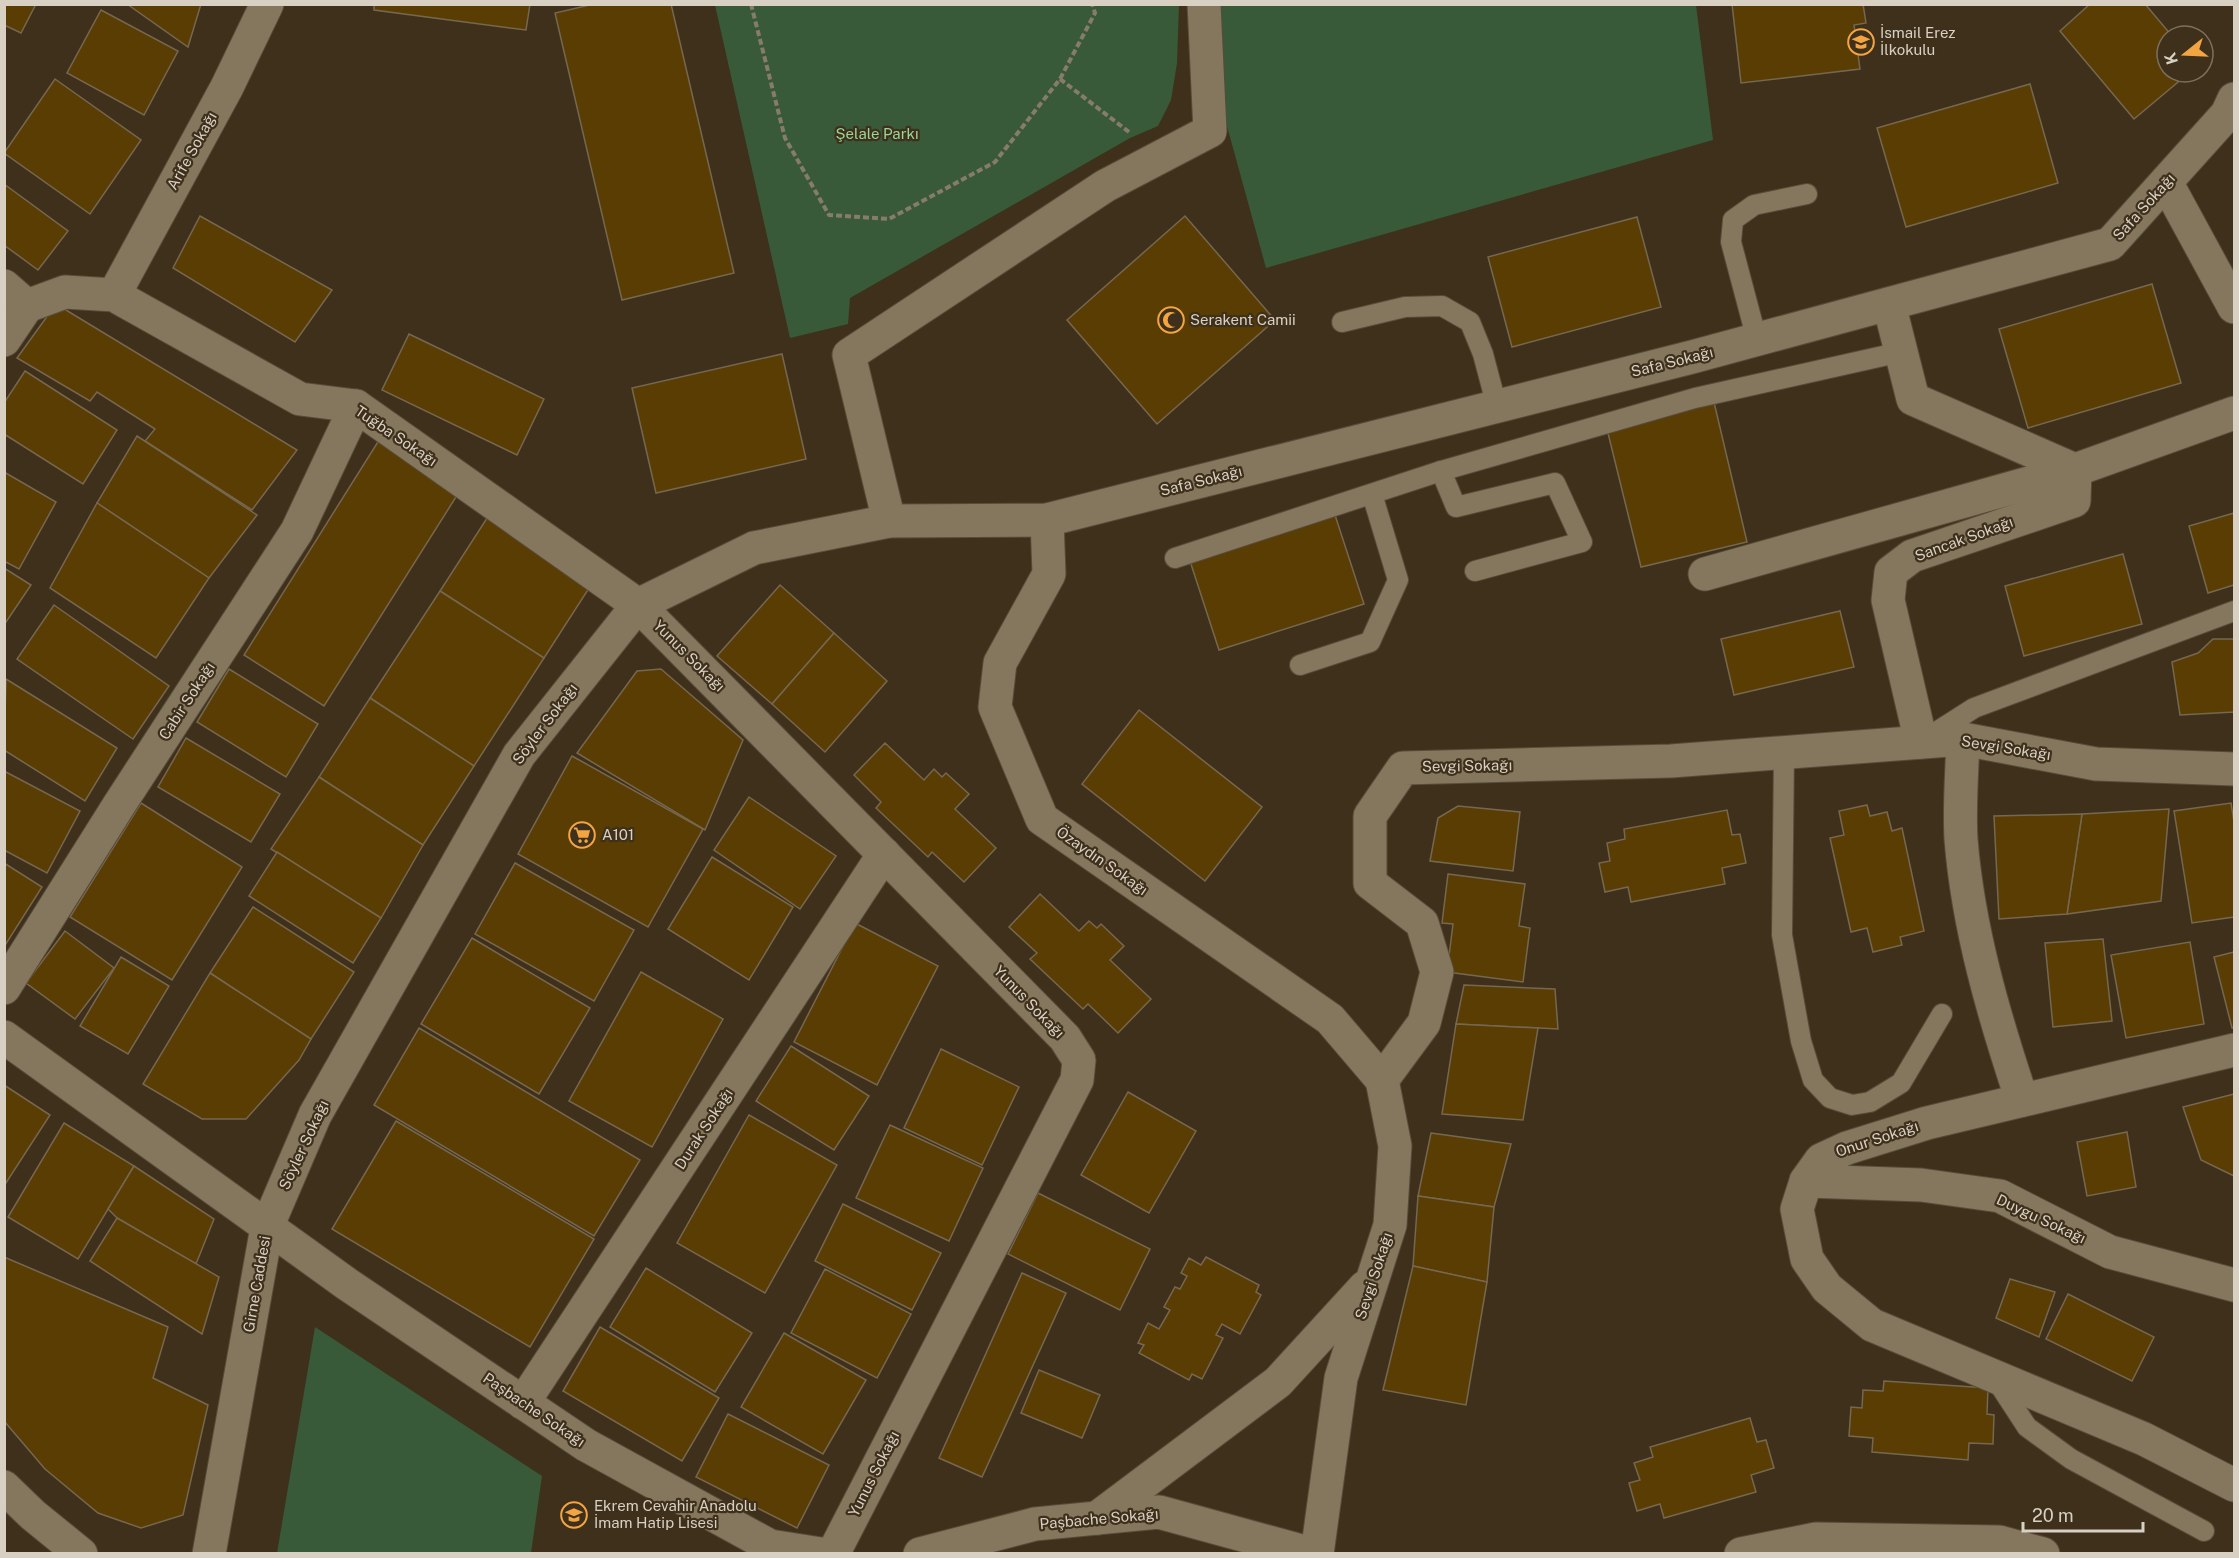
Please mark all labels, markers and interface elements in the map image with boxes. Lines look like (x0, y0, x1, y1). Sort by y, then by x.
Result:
place label: İsmail Erez İlkokulu (1880, 23, 1955, 58)
north arrow (2155, 24, 2215, 84)
school or university icon: İsmail Erez İlkokulu (1846, 27, 1876, 57)
text: K (2160, 50, 2182, 67)
street label: Arife Sokağı (163, 109, 220, 193)
park label: Şelale Parkı (835, 125, 919, 142)
street label: Safa Sokağı (2109, 170, 2178, 244)
mosque icon: Serakent Camii (1156, 305, 1186, 335)
place label: Serakent Camii (1190, 311, 1296, 328)
street label: Safa Sokağı (1629, 343, 1715, 380)
street label: Tuğba Sokağı (352, 402, 440, 469)
street label: Safa Sokağı (1158, 462, 1244, 499)
street label: Sancak Sokağı (1912, 513, 2015, 564)
street label: Yunus Sokağı (650, 616, 729, 695)
street label: Cabir Sokağı (155, 659, 218, 743)
street label: Söyler Sokağı (509, 680, 580, 767)
street label: Sevgi Sokağı (1960, 732, 2052, 763)
street label: Sevgi Sokağı (1422, 756, 1512, 775)
supermarket icon: A101 (567, 820, 597, 850)
street label: Özaydın Sokağı (1053, 822, 1152, 898)
place label: A101 (602, 826, 634, 843)
street label: Yunus Sokağı (991, 962, 1068, 1041)
street label: Durak Sokağı (671, 1085, 736, 1172)
street label: Söyler Sokağı (275, 1097, 332, 1192)
street label: Onur Sokağı (1833, 1117, 1920, 1160)
street label: Duygu Sokağı (1994, 1190, 2088, 1247)
street label: Sevgi Sokağı (1351, 1230, 1396, 1321)
street label: Girne Caddesi (240, 1234, 273, 1333)
street label: Paşbache Sokağı (480, 1369, 588, 1450)
street label: Yunus Sokağı (845, 1428, 902, 1519)
scale bar (2023, 1495, 2143, 1533)
place label: Ekrem Cevahir Anadolu İmam Hatip Lisesi (594, 1497, 757, 1531)
school or university icon: Ekrem Cevahir Anadolu İmam Hatip Lisesi (559, 1500, 589, 1530)
street label: Paşbache Sokağı (1039, 1505, 1159, 1532)
text: 20 m (2032, 1505, 2074, 1526)

